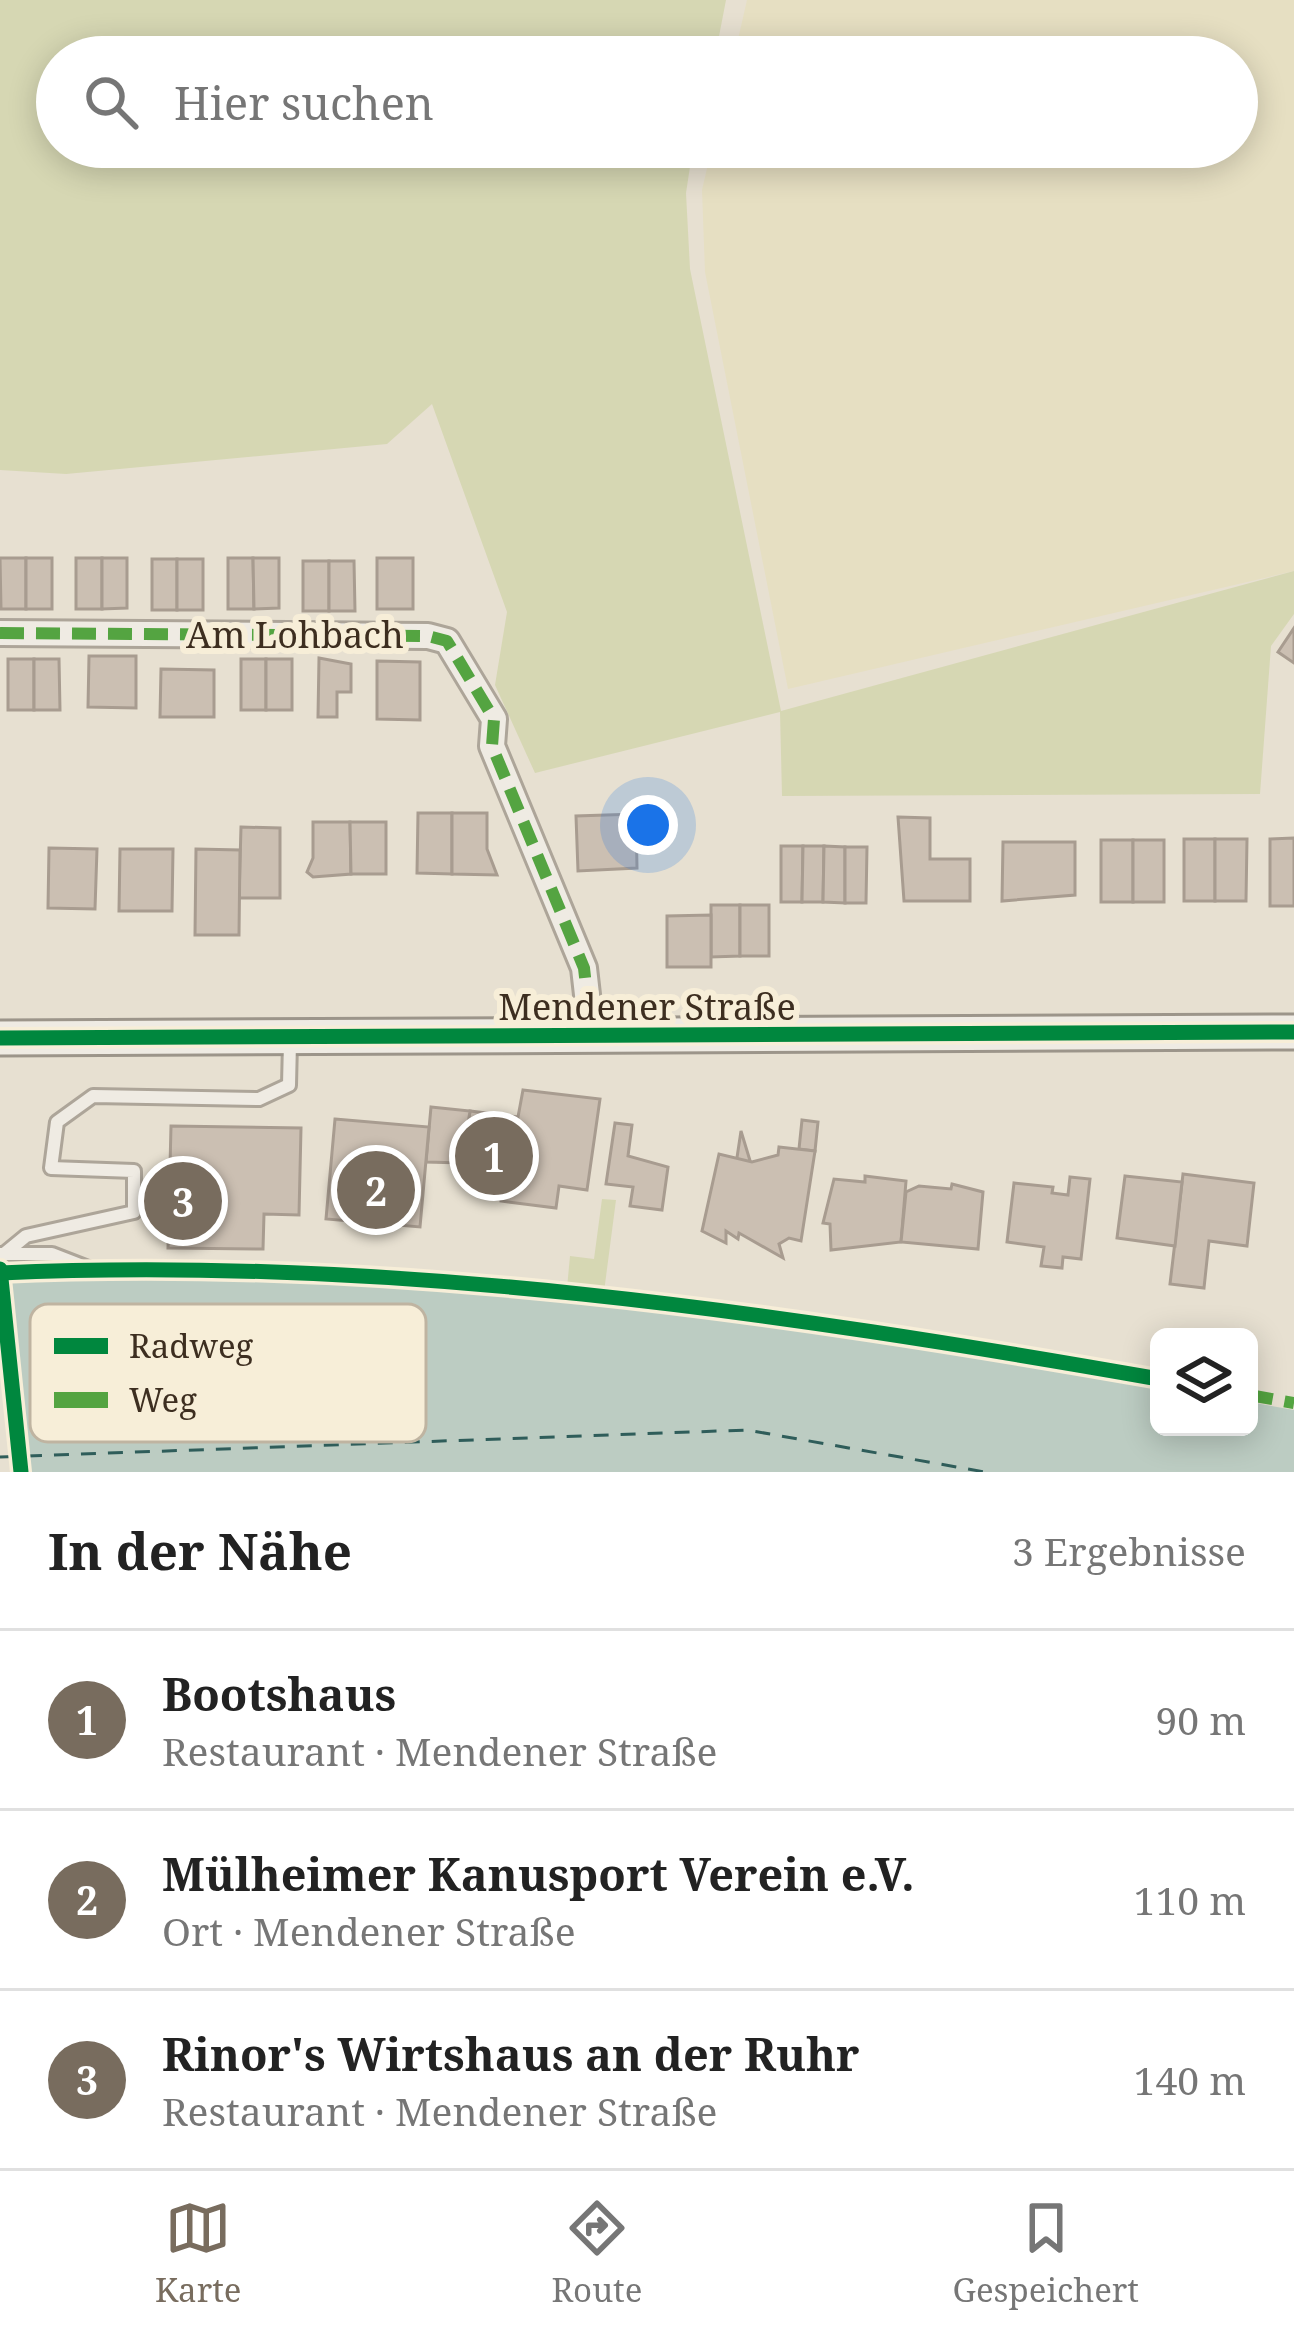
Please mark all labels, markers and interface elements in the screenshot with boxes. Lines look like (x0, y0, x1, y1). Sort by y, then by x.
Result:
search box (36, 36, 1258, 168)
icon: search (78, 69, 144, 135)
text: Hier suchen (174, 72, 434, 133)
street label: Am Lohbach (186, 610, 404, 659)
your location (618, 795, 678, 855)
street label: Mendener Straße (498, 982, 796, 1031)
pin: 1 (455, 1111, 533, 1201)
pin: 2 (337, 1145, 415, 1235)
pin: 3 (144, 1156, 222, 1246)
legend (30, 1304, 426, 1442)
text: Radweg (129, 1323, 254, 1368)
map controls (1150, 1328, 1258, 1436)
button: layers (1150, 1328, 1258, 1436)
text: Weg (129, 1377, 197, 1422)
text: In der Nähe (48, 1515, 352, 1585)
text: 3 Ergebnisse (1012, 1524, 1246, 1577)
text: Bootshaus (162, 1663, 396, 1724)
text: 1 (76, 1693, 98, 1746)
text: 90 m (1155, 1693, 1246, 1746)
text: Restaurant · Mendener Straße (162, 1724, 717, 1777)
text: Mülheimer Kanusport Verein e.V. (162, 1843, 914, 1904)
text: 2 (76, 1873, 98, 1926)
text: 110 m (1134, 1873, 1246, 1926)
text: Ort · Mendener Straße (162, 1904, 576, 1957)
text: Rinor's Wirtshaus an der Ruhr (162, 2023, 860, 2084)
text: 3 (76, 2053, 98, 2106)
text: 140 m (1134, 2053, 1246, 2106)
text: Restaurant · Mendener Straße (162, 2084, 717, 2137)
tab: Karte (155, 2195, 241, 2312)
tab: Route (551, 2195, 642, 2312)
tab: Gespeichert (952, 2195, 1139, 2312)

